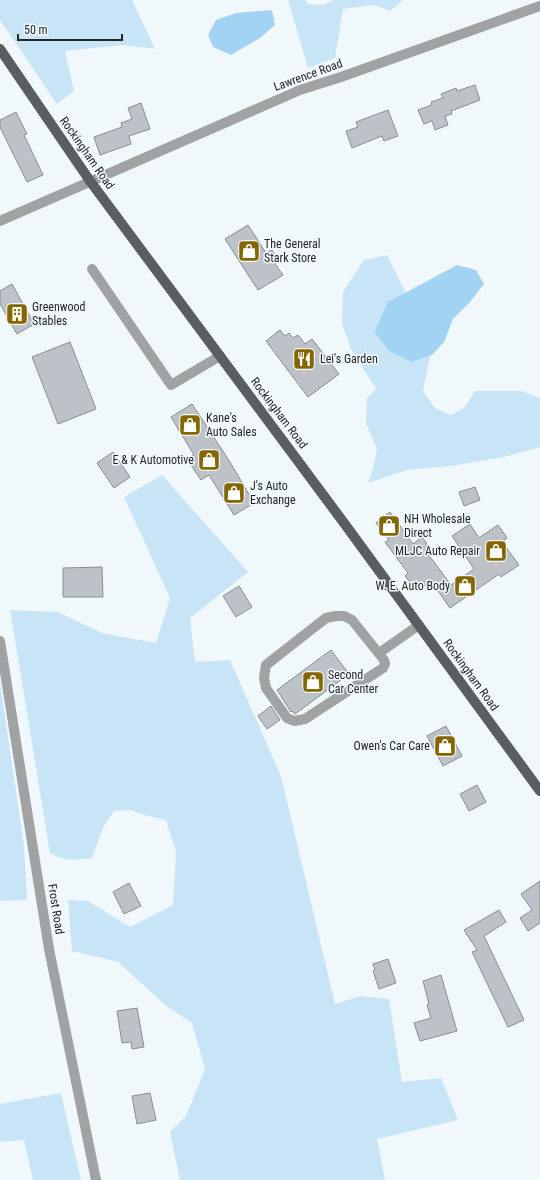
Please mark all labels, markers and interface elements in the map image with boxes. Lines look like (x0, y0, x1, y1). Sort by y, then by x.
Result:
scale bar (18, 16, 122, 42)
text: 50 m (24, 23, 48, 37)
street label: Lawrence Road (272, 56, 344, 94)
street label: Rockingham Road (57, 114, 117, 192)
place label: The General Stark Store (264, 237, 321, 265)
shop icon: The General Stark Store (236, 238, 262, 264)
place label: Greenwood Stables (32, 300, 86, 328)
building icon: Greenwood Stables (4, 301, 30, 327)
restaurant icon: Lei's Garden (291, 346, 317, 372)
place label: Lei's Garden (320, 352, 378, 366)
street label: Rockingham Road (248, 375, 310, 451)
place label: Kane's Auto Sales (206, 411, 257, 439)
shop icon: Kane's Auto Sales (177, 412, 203, 438)
shop icon: E & K Automotive (196, 447, 222, 473)
place label: E & K Automotive (113, 453, 194, 467)
place label: J's Auto Exchange (250, 479, 296, 507)
shop icon: J's Auto Exchange (221, 480, 247, 506)
place label: NH Wholesale Direct (404, 512, 471, 540)
shop icon: NH Wholesale Direct (376, 513, 402, 539)
shop icon: MLJC Auto Repair (483, 538, 509, 564)
place label: MLJC Auto Repair (395, 544, 480, 558)
shop icon: W. E. Auto Body (452, 573, 478, 599)
place label: W. E. Auto Body (375, 579, 450, 593)
street label: Rockingham Road (440, 636, 502, 714)
place label: Second Car Center (328, 668, 378, 696)
shop icon: Second Car Center (300, 669, 326, 695)
shop icon: Owen's Car Care (432, 733, 458, 759)
place label: Owen's Car Care (354, 739, 430, 753)
street label: Frost Road (45, 883, 67, 935)

